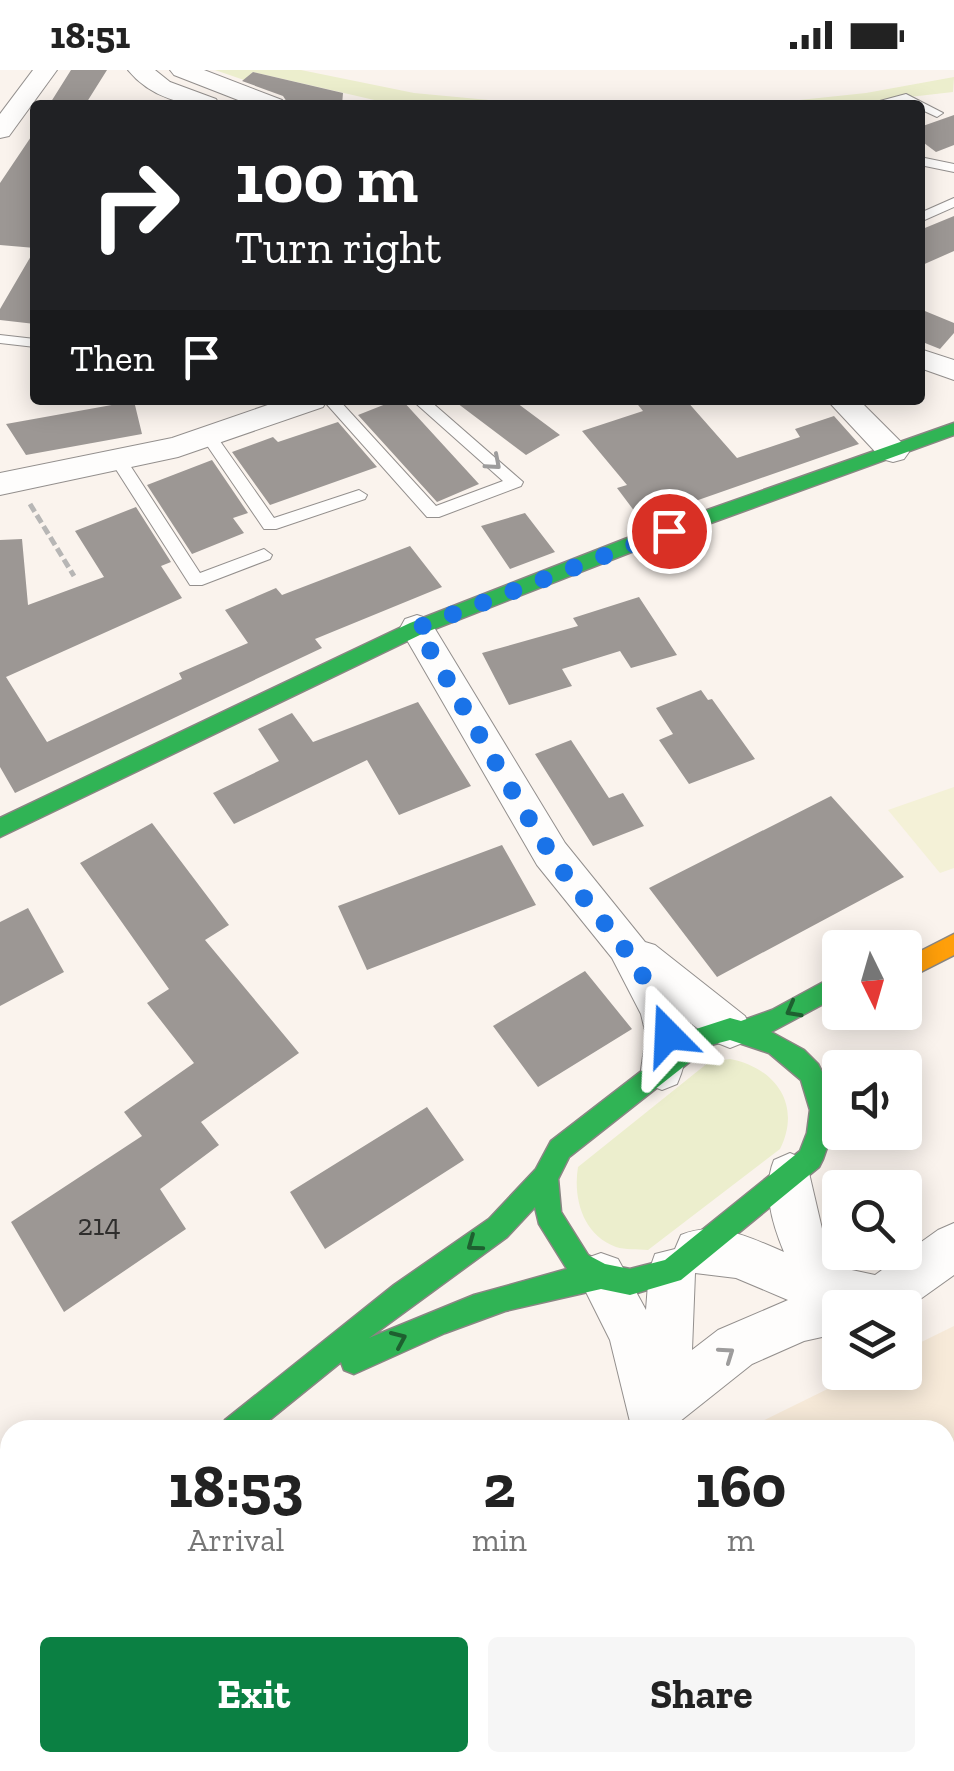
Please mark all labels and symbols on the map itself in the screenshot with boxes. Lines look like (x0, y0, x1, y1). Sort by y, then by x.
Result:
one-way arrow (482, 452, 501, 470)
pin (627, 489, 712, 574)
north arrow (822, 930, 922, 1030)
position arrow (616, 983, 720, 1087)
one-way arrow (786, 998, 804, 1017)
house number: 214 (77, 1207, 121, 1243)
one-way arrow (467, 1232, 485, 1249)
one-way arrow (389, 1331, 407, 1351)
one-way arrow (716, 1348, 734, 1366)

